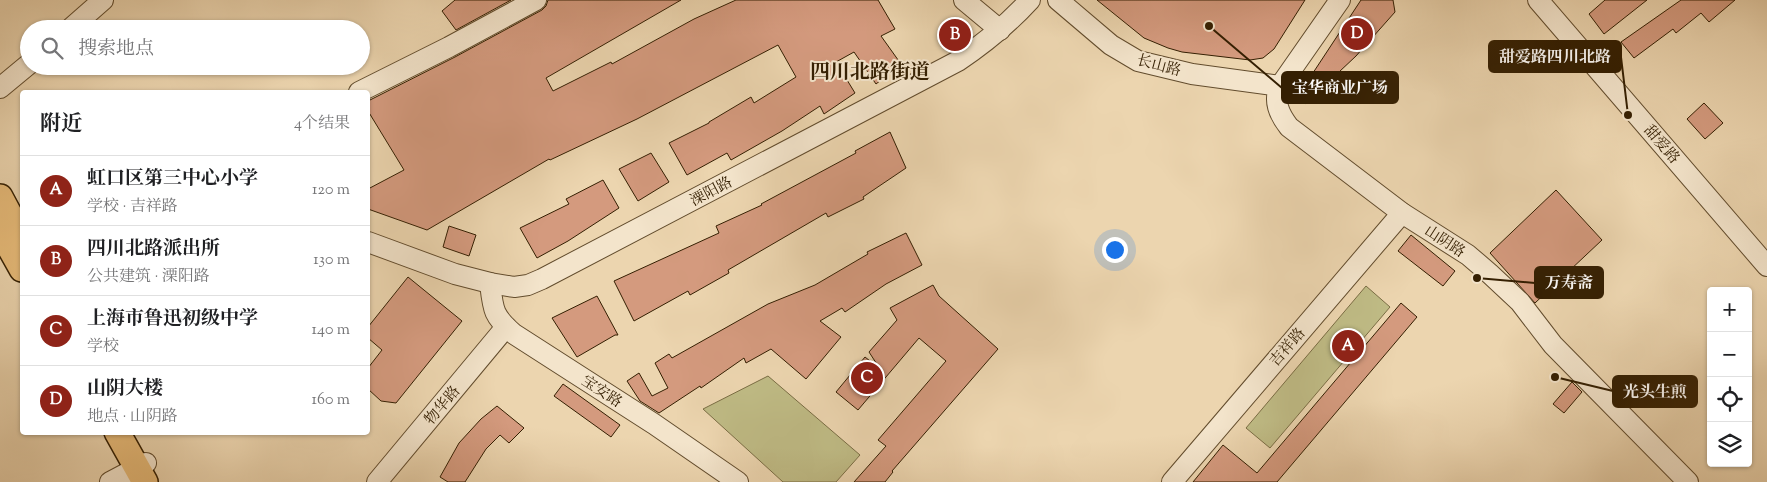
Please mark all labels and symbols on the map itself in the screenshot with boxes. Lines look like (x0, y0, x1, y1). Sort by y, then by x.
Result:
pin: D (1341, 15, 1373, 53)
pin: B (939, 16, 971, 54)
callout: 甜爱路四川北路 (1489, 41, 1621, 72)
text: 甜爱路四川北路 (1499, 47, 1611, 70)
street label: 长山路 (1134, 50, 1183, 82)
district label: 四川北路街道 (810, 59, 930, 88)
callout: 宝华商业广场 (1282, 72, 1398, 103)
text: 宝华商业广场 (1292, 78, 1388, 101)
street label: 甜爱路 (1638, 121, 1684, 169)
street label: 溧阳路 (687, 172, 737, 212)
street label: 山阴路 (1420, 221, 1469, 263)
your location (1102, 237, 1128, 263)
callout: 万寿斋 (1535, 267, 1603, 298)
text: 万寿斋 (1545, 273, 1593, 296)
street label: 吉祥路 (1265, 324, 1311, 372)
pin: A (1332, 327, 1364, 365)
pin: C (851, 359, 883, 397)
street label: 宝安路 (577, 371, 626, 413)
callout: 光头生煎 (1613, 376, 1697, 407)
street label: 物华路 (421, 382, 466, 430)
text: 光头生煎 (1623, 382, 1687, 405)

